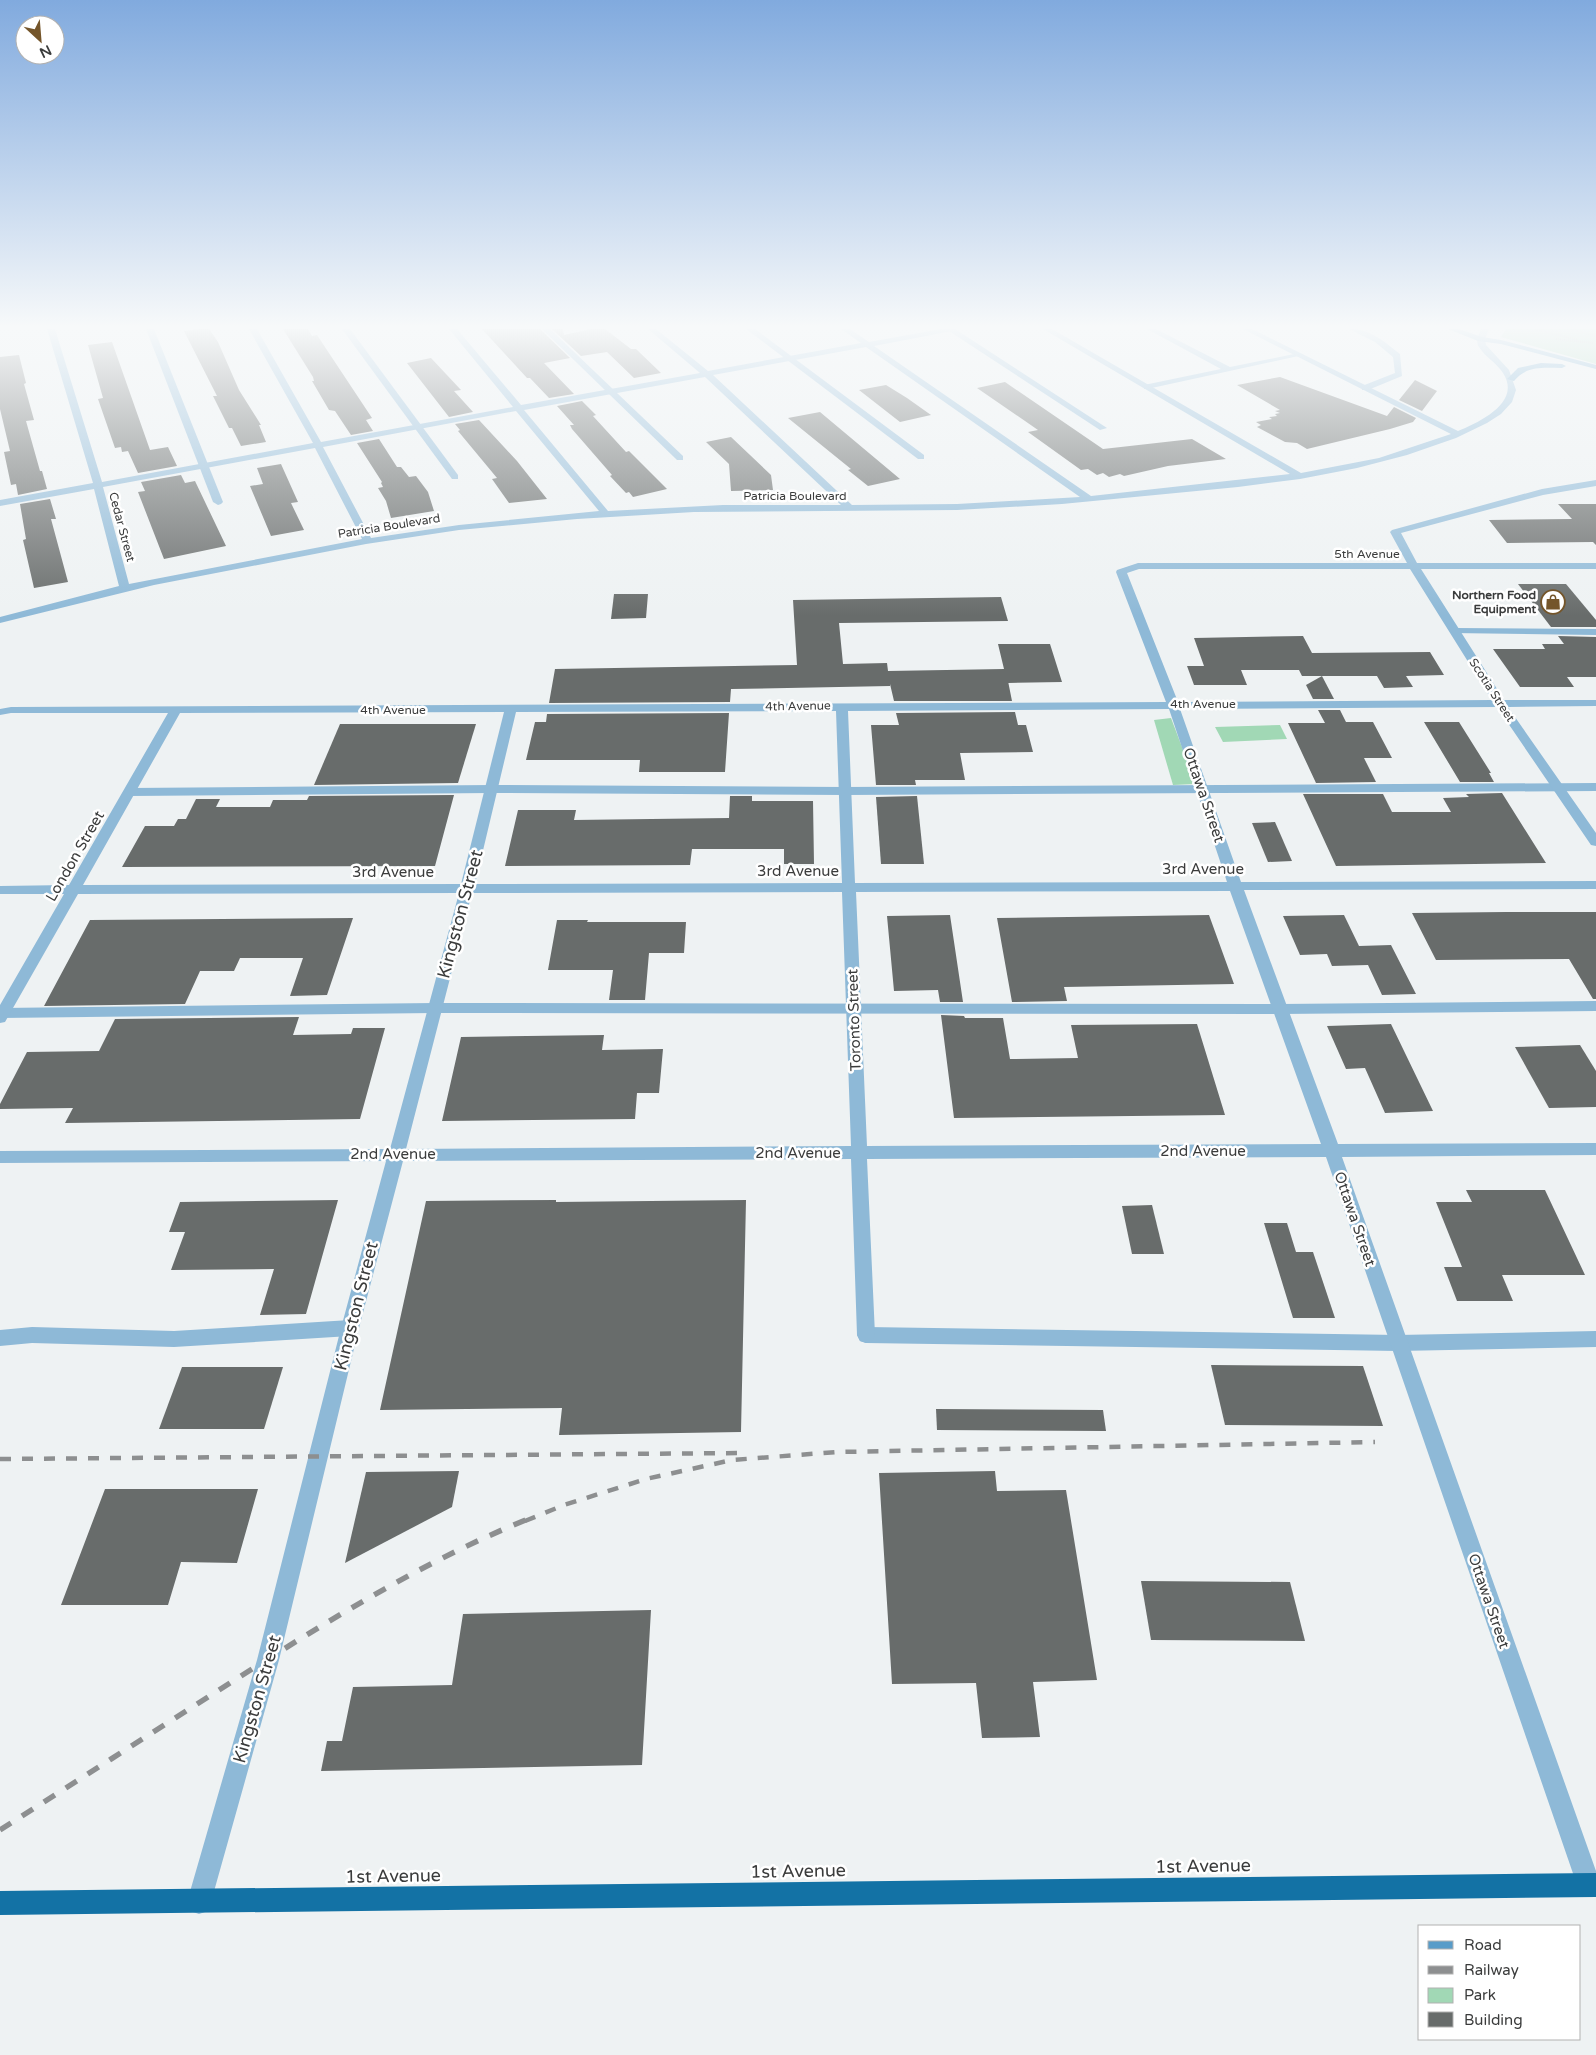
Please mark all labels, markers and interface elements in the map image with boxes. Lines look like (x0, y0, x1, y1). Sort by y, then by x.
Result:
north arrow (15, 15, 65, 65)
text: N (37, 41, 54, 61)
street label: Patricia Boulevard (743, 489, 847, 503)
street label: Cedar Street (106, 491, 138, 564)
street label: Patricia Boulevard (337, 511, 441, 541)
street label: 5th Avenue (1334, 547, 1400, 561)
place label: Northern Food Equipment (1452, 588, 1536, 617)
shop icon: Northern Food Equipment (1540, 589, 1566, 615)
street label: Scotia Street (1466, 656, 1518, 725)
street label: 4th Avenue (1170, 697, 1236, 711)
street label: 4th Avenue (765, 698, 831, 714)
street label: 4th Avenue (360, 703, 426, 717)
street label: Ottawa Street (1179, 745, 1229, 845)
street label: London Street (42, 807, 108, 904)
street label: Kingston Street (432, 847, 488, 981)
street label: 3rd Avenue (1162, 860, 1244, 878)
street label: 3rd Avenue (757, 862, 839, 880)
street label: 3rd Avenue (352, 863, 434, 881)
street label: Toronto Street (843, 968, 865, 1071)
street label: 2nd Avenue (1160, 1142, 1246, 1160)
street label: 2nd Avenue (755, 1144, 841, 1162)
street label: 2nd Avenue (350, 1145, 436, 1163)
street label: Ottawa Street (1330, 1169, 1380, 1269)
street label: Kingston Street (329, 1239, 383, 1373)
street label: Ottawa Street (1464, 1551, 1514, 1651)
street label: Kingston Street (228, 1632, 286, 1766)
street label: 1st Avenue (1155, 1854, 1251, 1878)
street label: 1st Avenue (750, 1859, 846, 1883)
street label: 1st Avenue (345, 1864, 441, 1888)
legend (1418, 1925, 1581, 2040)
text: Road (1464, 1936, 1502, 1954)
text: Railway (1464, 1961, 1519, 1979)
text: Park (1464, 1986, 1496, 2004)
text: Building (1464, 2011, 1523, 2029)

